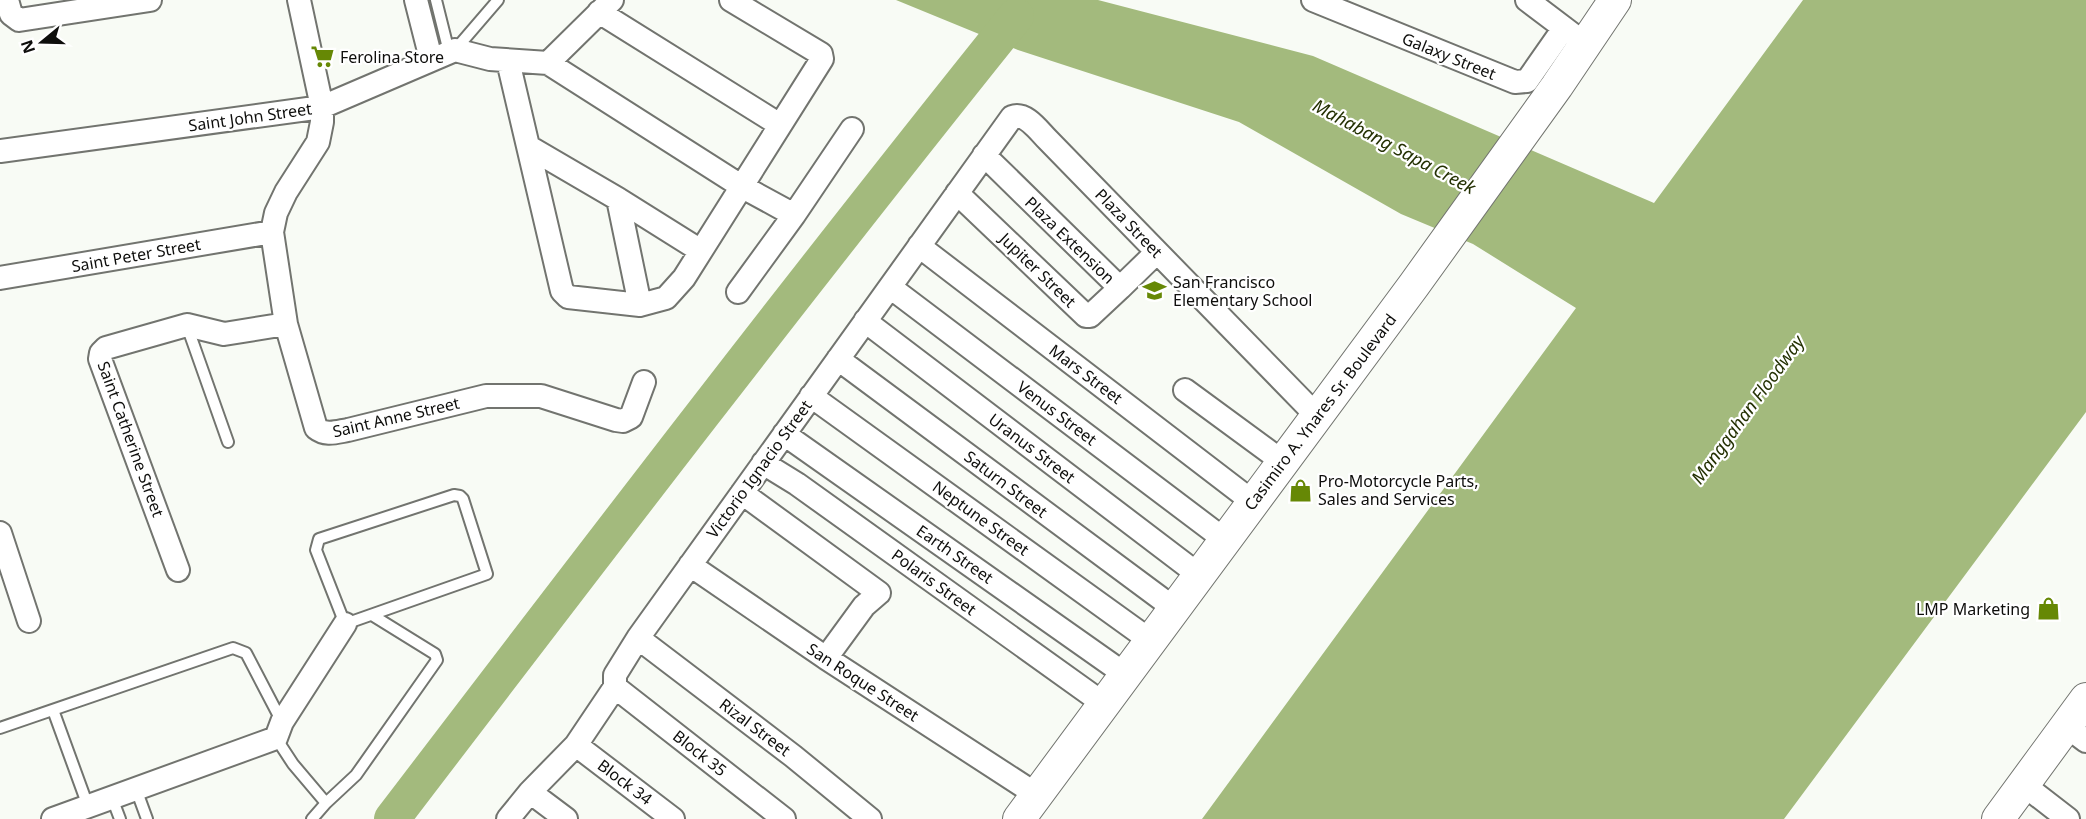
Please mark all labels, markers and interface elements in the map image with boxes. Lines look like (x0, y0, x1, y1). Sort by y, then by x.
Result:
north arrow (12, 12, 72, 72)
street label: Galaxy Street (1399, 27, 1499, 85)
text: N (15, 37, 40, 57)
supermarket icon: Ferolina Store (309, 44, 335, 70)
place label: Ferolina Store (340, 46, 444, 68)
water label: Mahabang Sapa Creek (1309, 93, 1481, 200)
street label: Saint John Street (187, 97, 313, 137)
street label: Plaza Street (1090, 184, 1168, 262)
street label: Plaza Extension (1020, 191, 1120, 289)
street label: Jupiter Street (994, 226, 1081, 312)
street label: Saint Peter Street (70, 233, 202, 277)
place label: San Francisco Elementary School (1173, 271, 1312, 311)
school or university icon: San Francisco Elementary School (1142, 278, 1168, 304)
street label: Casimiro A. Ynares Sr. Boulevard (1239, 309, 1401, 515)
water label: Manggahan Floodway (1685, 329, 1810, 489)
street label: Mars Street (1045, 339, 1127, 409)
street label: Saint Catherine Street (93, 358, 169, 520)
street label: Venus Street (1013, 376, 1102, 450)
street label: Saint Anne Street (330, 392, 462, 442)
street label: Victorio Ignacio Street (701, 395, 817, 543)
street label: Uranus Street (984, 408, 1080, 488)
street label: Saturn Street (960, 445, 1052, 523)
place label: Pro-Motorcycle Parts, Sales and Services (1318, 470, 1479, 510)
street label: Neptune Street (928, 475, 1034, 561)
shop icon: Pro-Motorcycle Parts, Sales and Services (1287, 477, 1313, 503)
street label: Earth Street (912, 519, 998, 589)
street label: Polaris Street (887, 544, 981, 620)
shop icon: LMP Marketing (2035, 596, 2061, 622)
place label: LMP Marketing (1916, 598, 2030, 620)
street label: San Roque Street (803, 638, 923, 726)
street label: Rizal Street (715, 693, 795, 761)
street label: Block 35 (668, 725, 732, 781)
street label: Block 34 (593, 754, 657, 810)

